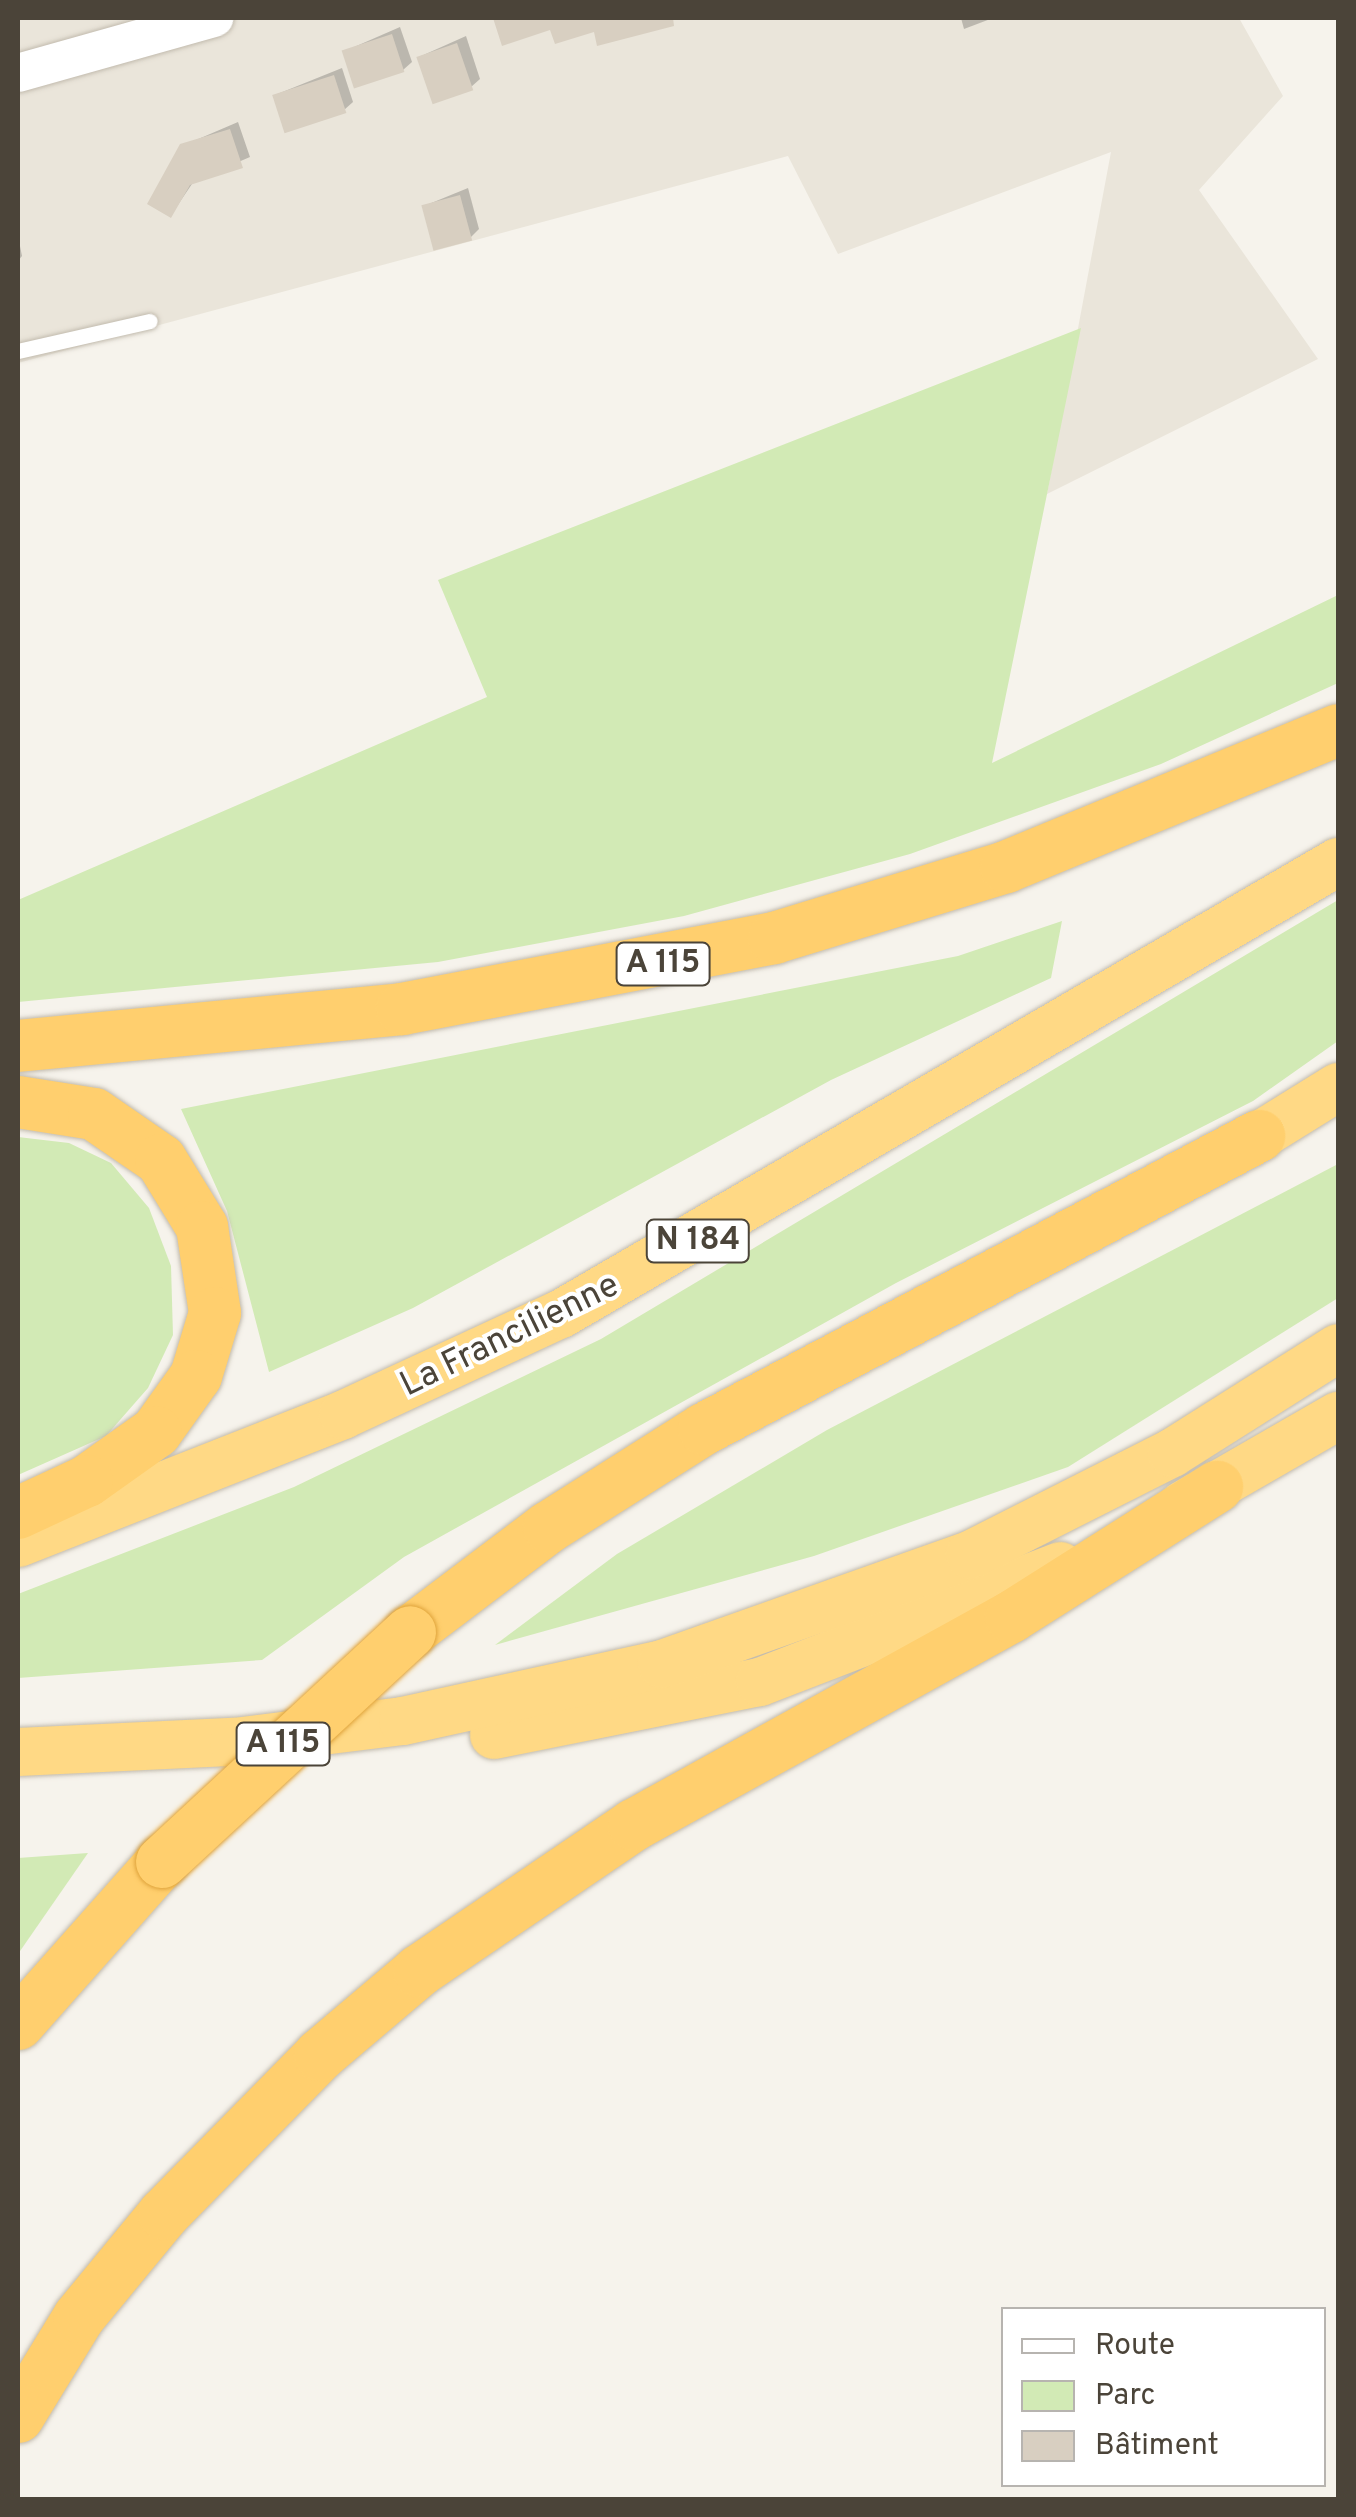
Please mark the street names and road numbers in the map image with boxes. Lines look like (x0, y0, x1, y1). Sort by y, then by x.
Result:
road number: A 115 (613, 937, 713, 991)
road number: N 184 (646, 1214, 750, 1268)
street label: La Francilienne (394, 1265, 626, 1407)
road number: A 115 (233, 1717, 333, 1771)

